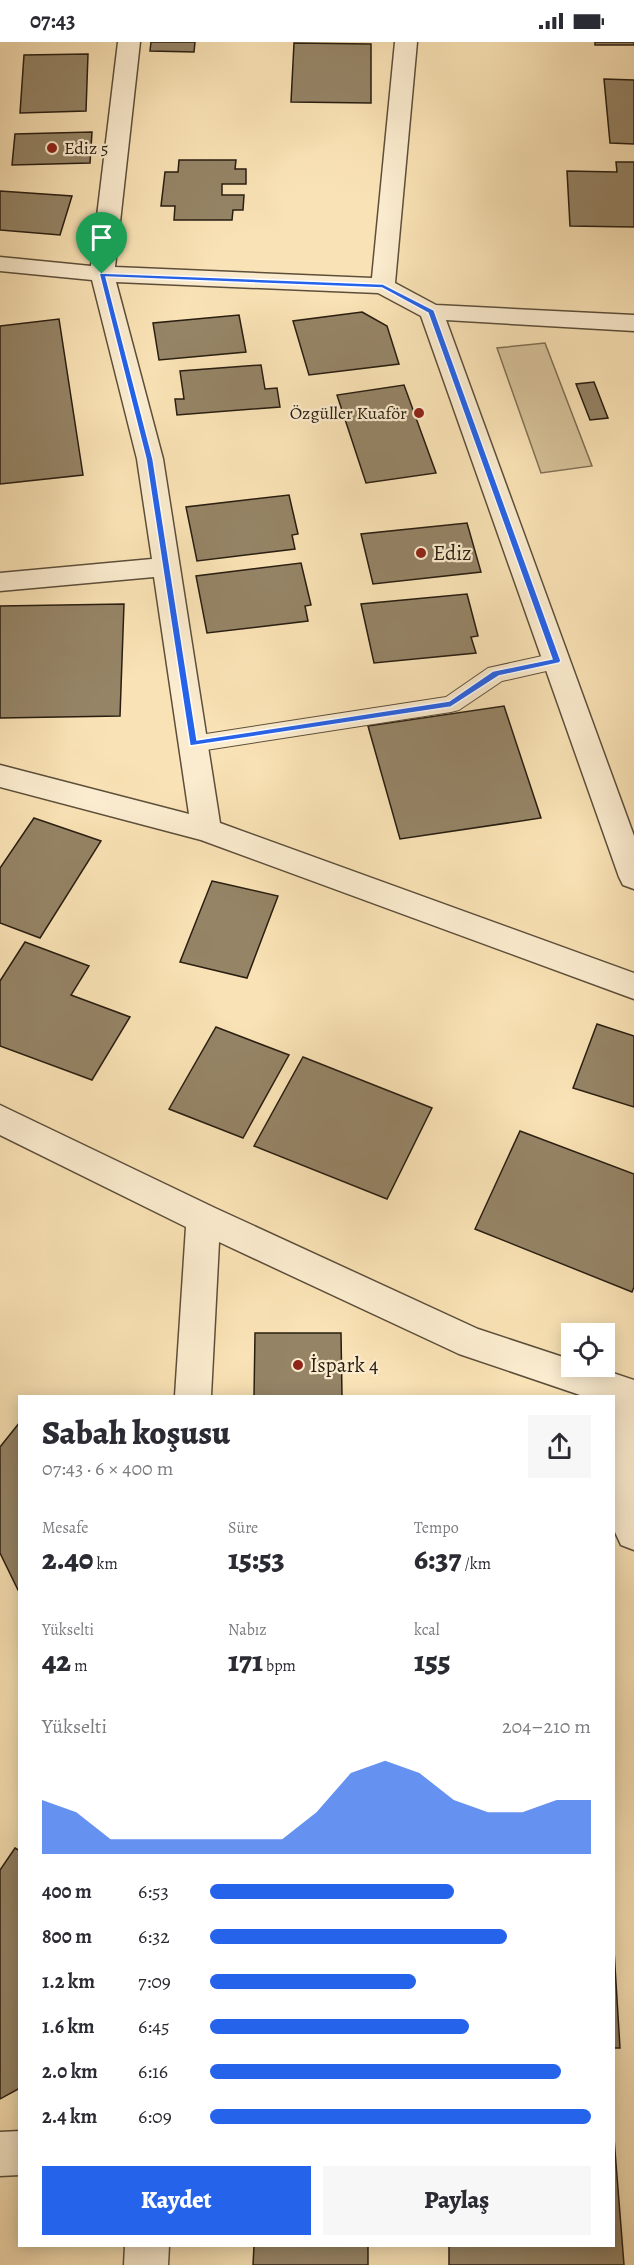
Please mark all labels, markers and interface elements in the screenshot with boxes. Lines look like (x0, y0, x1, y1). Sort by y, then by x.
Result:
text: 07:43 (30, 6, 76, 36)
place label: Ediz 5 (64, 136, 109, 160)
marker: Ediz 5 (45, 141, 59, 155)
pin (76, 212, 127, 274)
icon: arrive (85, 221, 118, 254)
place label: Özgüller Kuaför (290, 401, 407, 425)
marker: Özgüller Kuaför (412, 406, 426, 420)
place label: Ediz (433, 539, 472, 567)
marker: Ediz (414, 546, 428, 560)
map controls (561, 1323, 615, 1377)
button: locate (561, 1323, 615, 1377)
place label: İspark 4 (310, 1351, 379, 1379)
marker: İspark 4 (291, 1358, 305, 1372)
text: Sabah koşusu (42, 1410, 230, 1455)
button: share (528, 1415, 591, 1478)
text: 07:43 · 6 × 400 m (42, 1455, 173, 1482)
text: Mesafe (42, 1517, 88, 1539)
text: Süre (228, 1517, 258, 1539)
text: Tempo (414, 1517, 459, 1539)
text: 2.40 (42, 1539, 93, 1579)
text: 15:53 (228, 1539, 285, 1579)
text: 6:37 (414, 1539, 461, 1579)
text: km (93, 1553, 118, 1575)
text: /km (461, 1553, 491, 1575)
text: Yükselti (42, 1619, 94, 1641)
text: Nabız (228, 1619, 267, 1641)
text: kcal (414, 1619, 440, 1641)
text: 42 (42, 1641, 71, 1681)
text: 171 (228, 1641, 263, 1681)
text: 155 (414, 1641, 450, 1681)
text: m (71, 1655, 88, 1677)
text: bpm (263, 1655, 296, 1677)
text: Yükselti (42, 1713, 107, 1740)
text: 204–210 m (502, 1713, 591, 1740)
text: 400 m (42, 1878, 92, 1905)
text: 6:53 (138, 1878, 169, 1905)
text: 800 m (42, 1923, 92, 1950)
text: 6:32 (138, 1923, 170, 1950)
text: 1.2 km (42, 1968, 95, 1995)
text: 7:09 (138, 1968, 171, 1995)
text: 1.6 km (42, 2013, 95, 2040)
text: 6:45 (138, 2013, 170, 2040)
text: 2.0 km (42, 2058, 98, 2085)
text: 6:16 (138, 2058, 168, 2085)
text: 2.4 km (42, 2103, 97, 2130)
text: 6:09 (138, 2103, 172, 2130)
button: Kaydet (42, 2166, 311, 2235)
button: Paylaş (323, 2166, 591, 2235)

